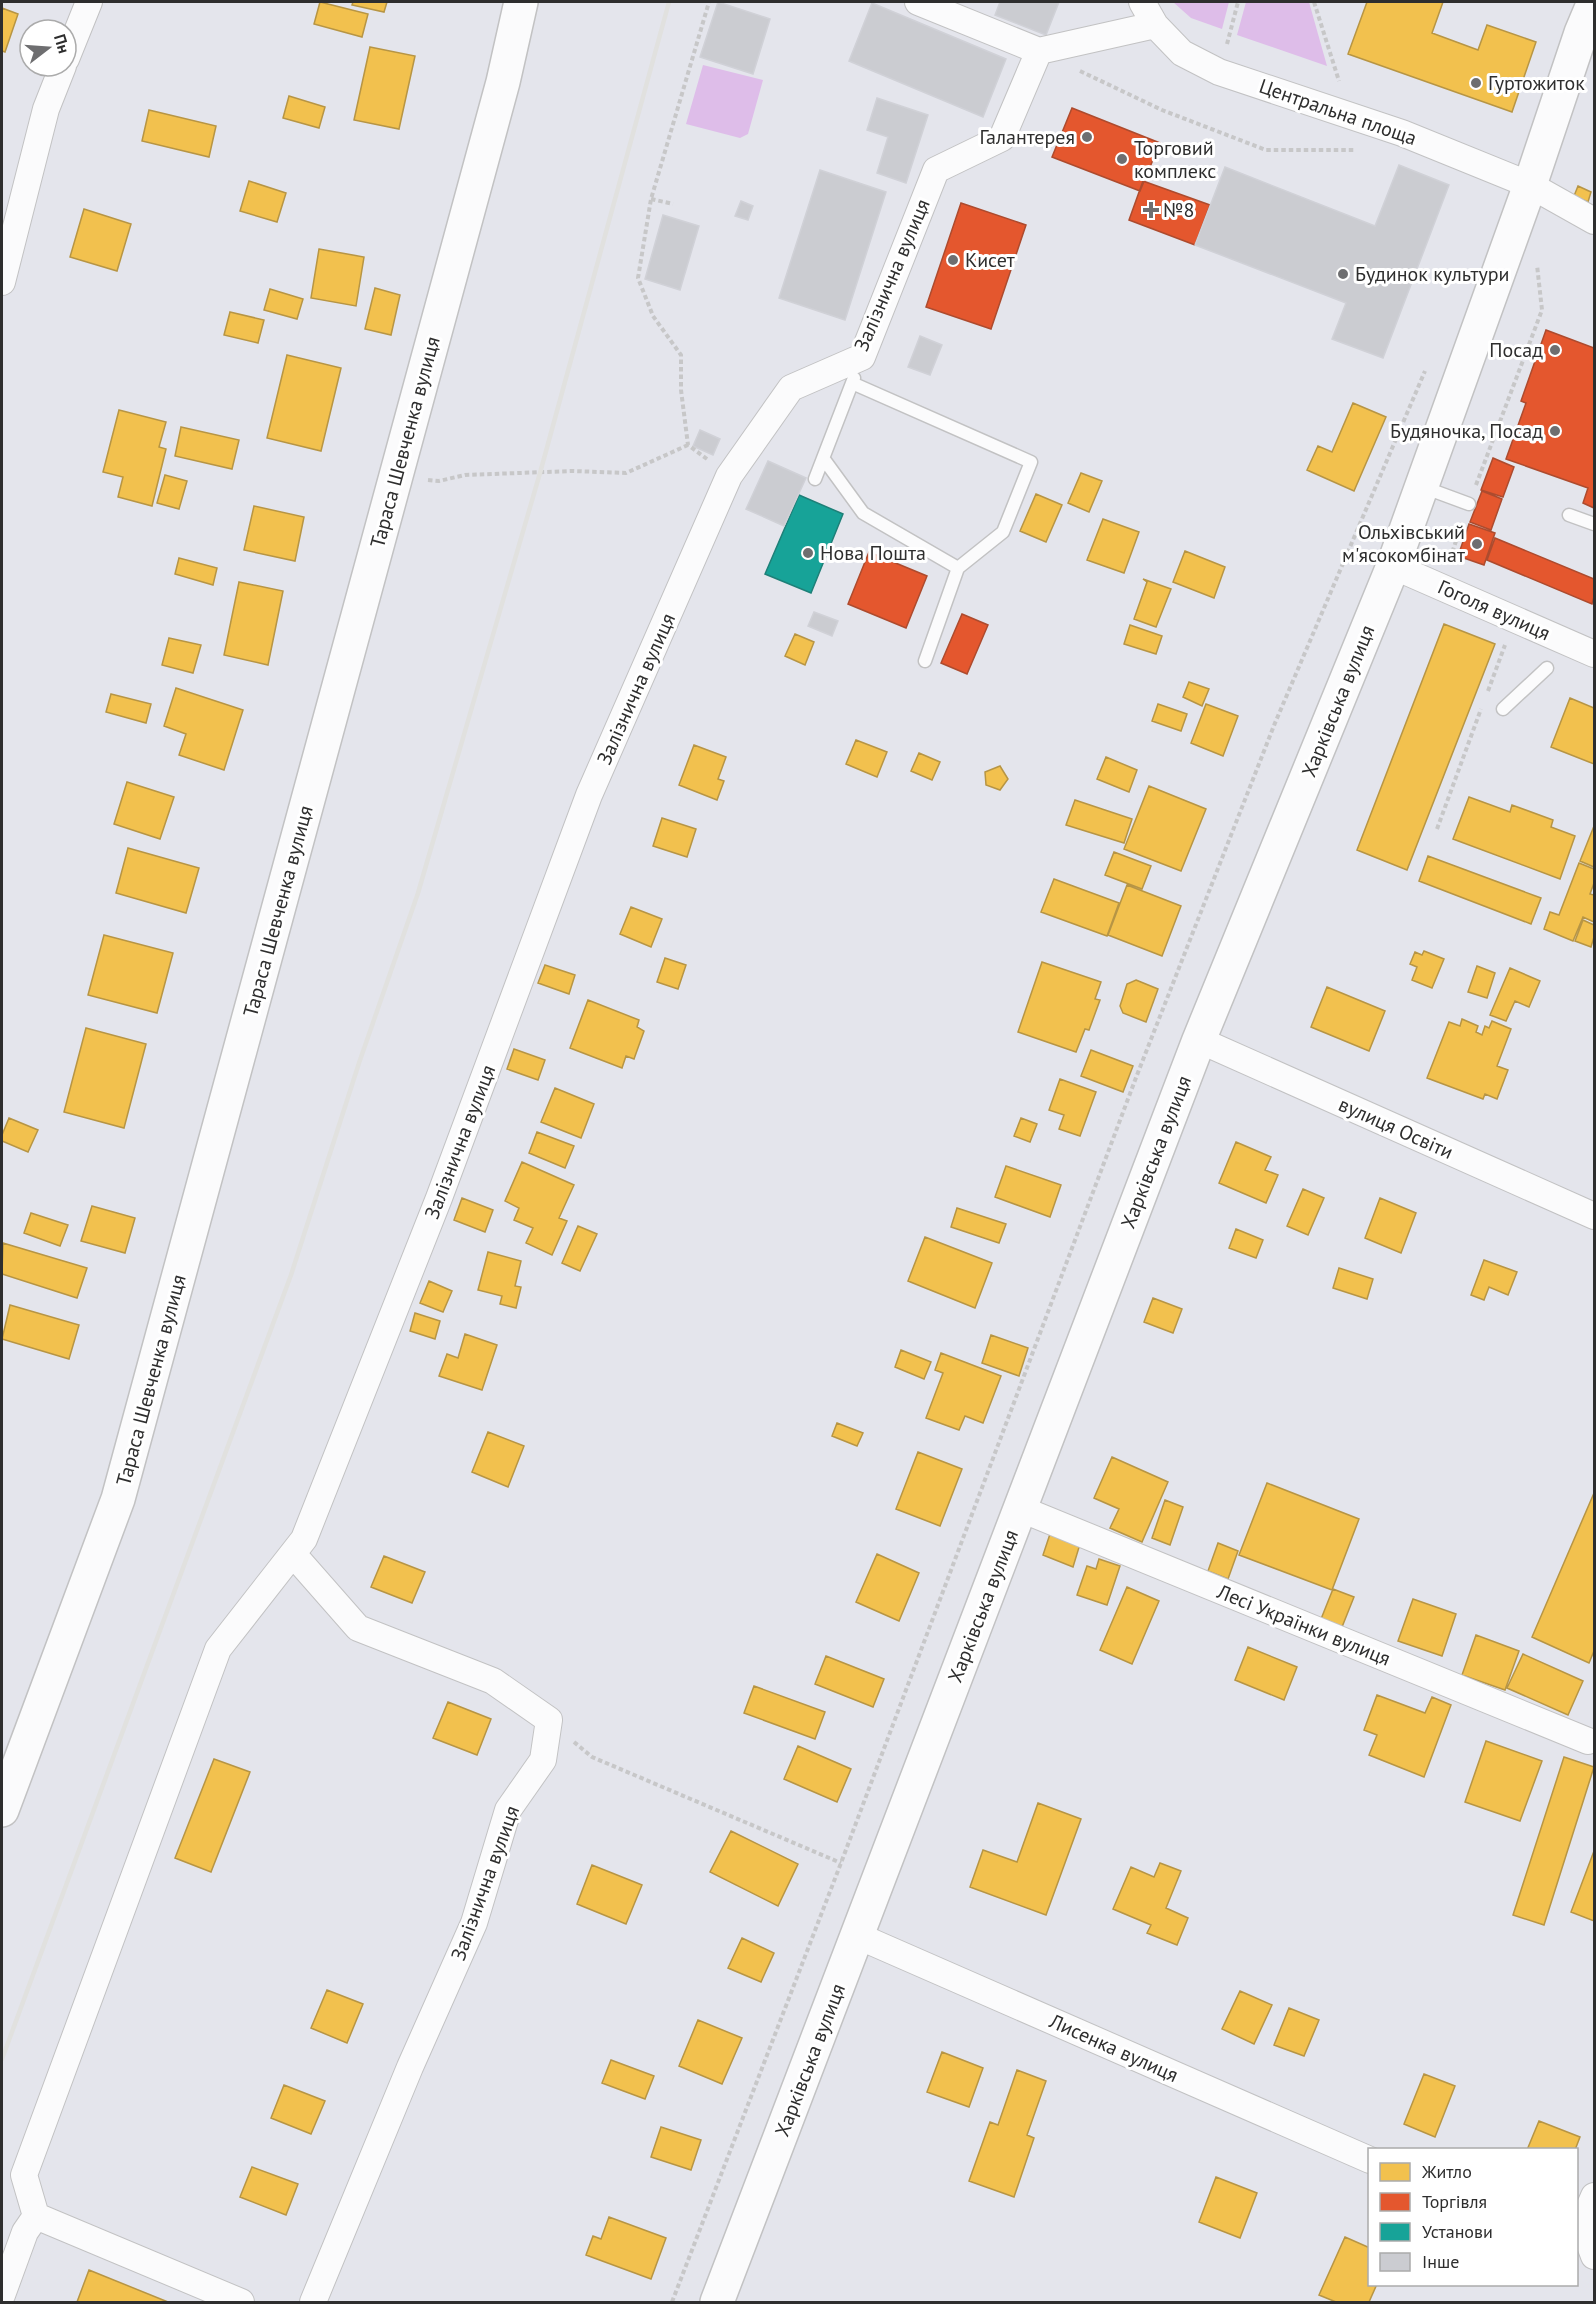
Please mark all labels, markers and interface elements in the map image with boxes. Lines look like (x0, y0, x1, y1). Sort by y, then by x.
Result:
north arrow (18, 18, 78, 78)
text: Пн (50, 32, 75, 56)
place label: Гуртожиток (1488, 70, 1585, 96)
street label: Центральна площа (1256, 73, 1420, 151)
marker: Гуртожиток (1469, 76, 1483, 90)
place label: Галантерея (979, 124, 1075, 150)
marker: Галантерея (1080, 130, 1094, 144)
place label: Торговий комплекс (1134, 135, 1216, 184)
marker: Торговий комплекс (1115, 152, 1129, 166)
street label: Залізнична вулиця (848, 195, 936, 355)
place label: №8 (1163, 197, 1194, 223)
marker: №8 (1144, 203, 1158, 217)
place label: Кисет (965, 247, 1015, 273)
marker: Кисет (946, 253, 960, 267)
place label: Будинок культури (1355, 261, 1509, 287)
marker: Будинок культури (1336, 267, 1350, 281)
street label: Тараса Шевченка вулиця (364, 334, 446, 550)
place label: Посад (1489, 337, 1543, 363)
marker: Посад (1548, 343, 1562, 357)
place label: Будяночка, Посад (1390, 418, 1543, 444)
marker: Будяночка, Посад (1548, 424, 1562, 438)
place label: Ольхівський м'ясокомбінат (1342, 519, 1465, 568)
marker: Ольхівський м'ясокомбінат (1470, 537, 1484, 551)
place label: Нова Пошта (820, 540, 926, 566)
marker: Нова Пошта (801, 546, 815, 560)
street label: Гоголя вулиця (1434, 574, 1554, 646)
street label: Залізнична вулиця (591, 609, 681, 769)
street label: Харківська вулиця (1296, 621, 1380, 781)
street label: Тараса Шевченка вулиця (237, 803, 319, 1019)
street label: Залізнична вулиця (419, 1061, 501, 1223)
street label: Харківська вулиця (1115, 1072, 1197, 1232)
street label: вулиця Освіти (1335, 1091, 1457, 1165)
street label: Тараса Шевченка вулиця (110, 1272, 192, 1488)
street label: Харківська вулиця (942, 1526, 1024, 1686)
street label: Лесі Українки вулиця (1213, 1578, 1394, 1672)
street label: Залізнична вулиця (445, 1802, 525, 1964)
street label: Харківська вулиця (769, 1980, 851, 2140)
street label: Лисенка вулиця (1045, 2008, 1182, 2088)
legend (1368, 2148, 1578, 2286)
text: Житло (1421, 2160, 1472, 2183)
text: Торгівля (1422, 2190, 1487, 2213)
text: Установи (1422, 2220, 1493, 2243)
text: Інше (1422, 2250, 1459, 2273)

